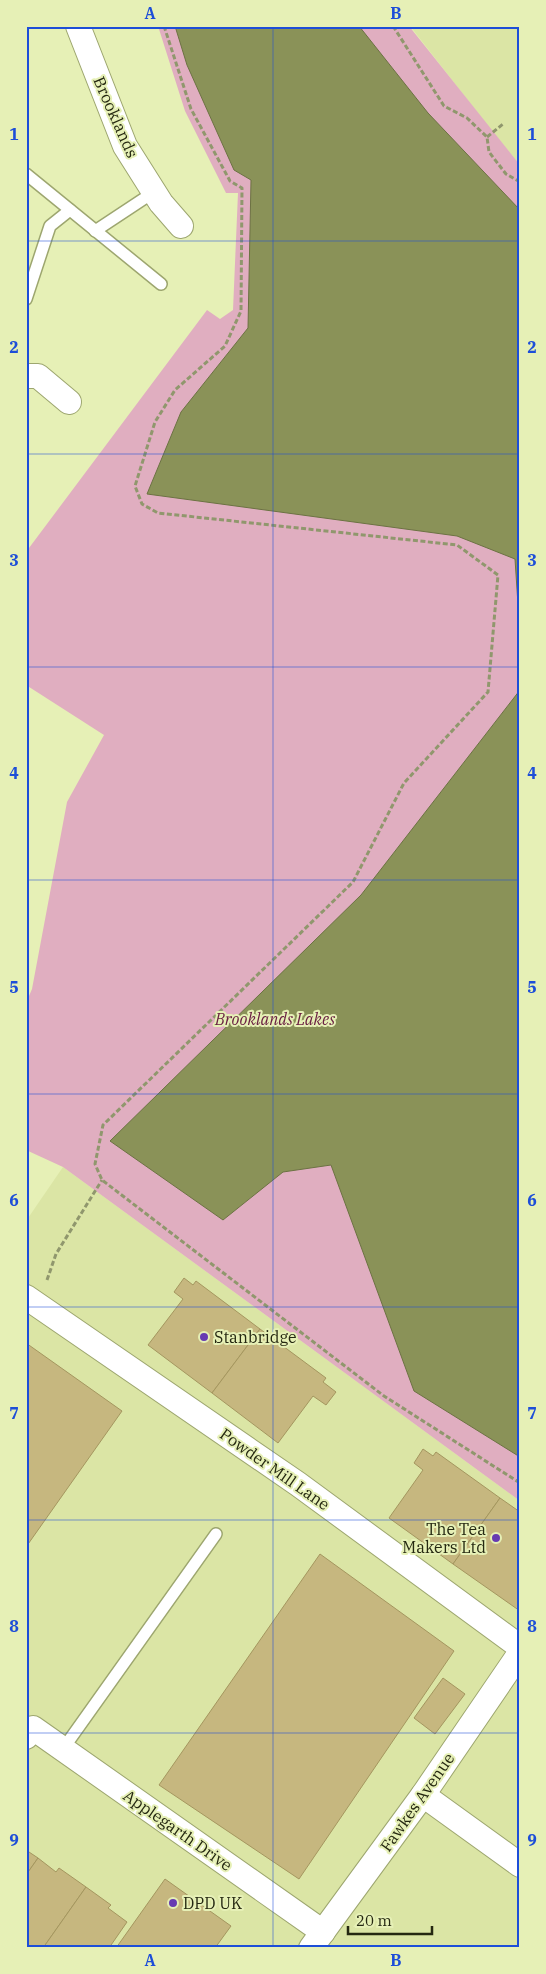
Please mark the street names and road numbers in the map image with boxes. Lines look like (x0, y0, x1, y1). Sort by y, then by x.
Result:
street label: Brooklands (89, 73, 143, 161)
street label: Powder Mill Lane (216, 1424, 334, 1514)
street label: Fawkes Avenue (376, 1749, 458, 1855)
street label: Applegarth Drive (120, 1785, 236, 1875)

